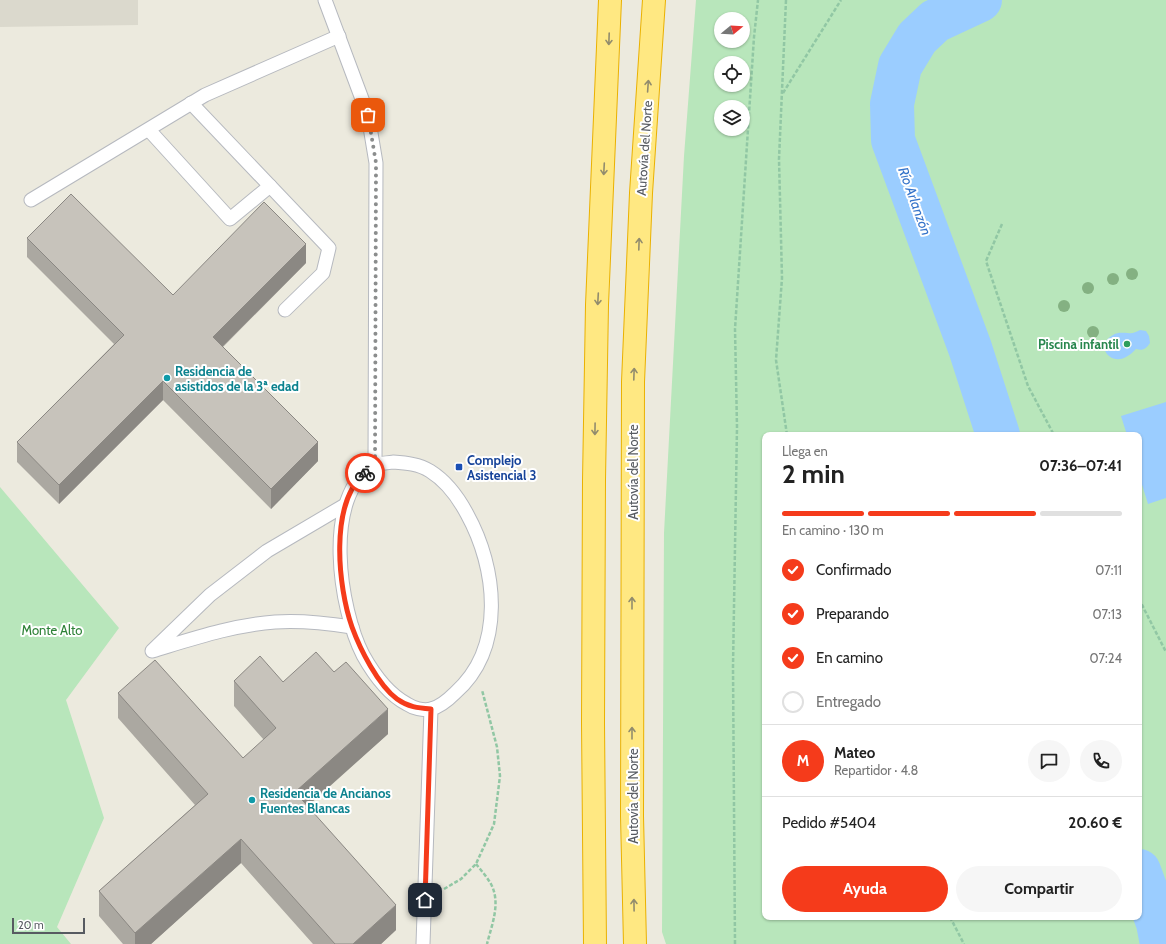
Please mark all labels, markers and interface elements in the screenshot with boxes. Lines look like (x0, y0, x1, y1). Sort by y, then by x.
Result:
north arrow (714, 12, 750, 48)
map controls (714, 12, 750, 136)
one-way arrow (605, 32, 613, 45)
button: locate (714, 56, 750, 92)
one-way arrow (644, 80, 651, 93)
pin (351, 98, 385, 132)
street label: Autovía del Norte (633, 100, 655, 196)
button: layers (714, 100, 750, 136)
icon: bag (357, 104, 379, 126)
one-way arrow (600, 162, 607, 175)
water label: Río Arlanzón (894, 164, 936, 238)
one-way arrow (635, 238, 642, 251)
one-way arrow (594, 292, 601, 305)
place label: Piscina infantil (1038, 336, 1120, 352)
marker: Piscina infantil (1122, 339, 1132, 349)
place label: Residencia de asistidos de la 3ª edad (175, 363, 299, 394)
one-way arrow (630, 368, 637, 381)
marker: Residencia de asistidos de la 3ª edad (162, 373, 172, 383)
one-way arrow (591, 422, 599, 435)
street label: Autovía del Norte (625, 424, 641, 520)
text: Llega en (782, 443, 828, 459)
place label: Complejo Asistencial 3 (467, 452, 536, 483)
courier (345, 453, 385, 493)
text: 07:36–07:41 (1039, 457, 1122, 475)
text: 2 min (782, 458, 845, 490)
icon: bike (354, 462, 376, 484)
marker: Complejo Asistencial 3 (454, 462, 464, 472)
text: En camino · 130 m (782, 522, 884, 538)
icon: check (782, 559, 804, 581)
text: Confirmado (816, 561, 891, 579)
text: 07:11 (1095, 562, 1122, 578)
one-way arrow (628, 597, 636, 610)
icon: check (782, 603, 804, 625)
text: Preparando (816, 605, 889, 623)
text: 07:13 (1093, 606, 1122, 622)
park label: Monte Alto (21, 622, 83, 638)
icon: check (782, 647, 804, 669)
text: En camino (816, 649, 883, 667)
text: 07:24 (1089, 650, 1122, 666)
text: Entregado (816, 693, 881, 711)
one-way arrow (628, 727, 636, 740)
button: chat (1028, 740, 1070, 782)
button: phone (1080, 740, 1122, 782)
text: Mateo (834, 744, 875, 762)
street label: Autovía del Norte (625, 748, 641, 844)
text: M (797, 752, 809, 770)
text: Repartidor · 4.8 (834, 762, 918, 778)
place label: Residencia de Ancianos Fuentes Blancas (260, 785, 391, 816)
marker: Residencia de Ancianos Fuentes Blancas (247, 795, 257, 805)
text: Pedido #5404 (782, 814, 876, 832)
text: 20.60 € (1068, 814, 1122, 832)
button: Ayuda (782, 866, 948, 912)
button: Compartir (956, 866, 1122, 912)
pin (408, 883, 442, 917)
icon: home (414, 889, 436, 911)
one-way arrow (630, 899, 638, 912)
scale bar (12, 916, 85, 935)
text: 20 m (18, 918, 44, 932)

